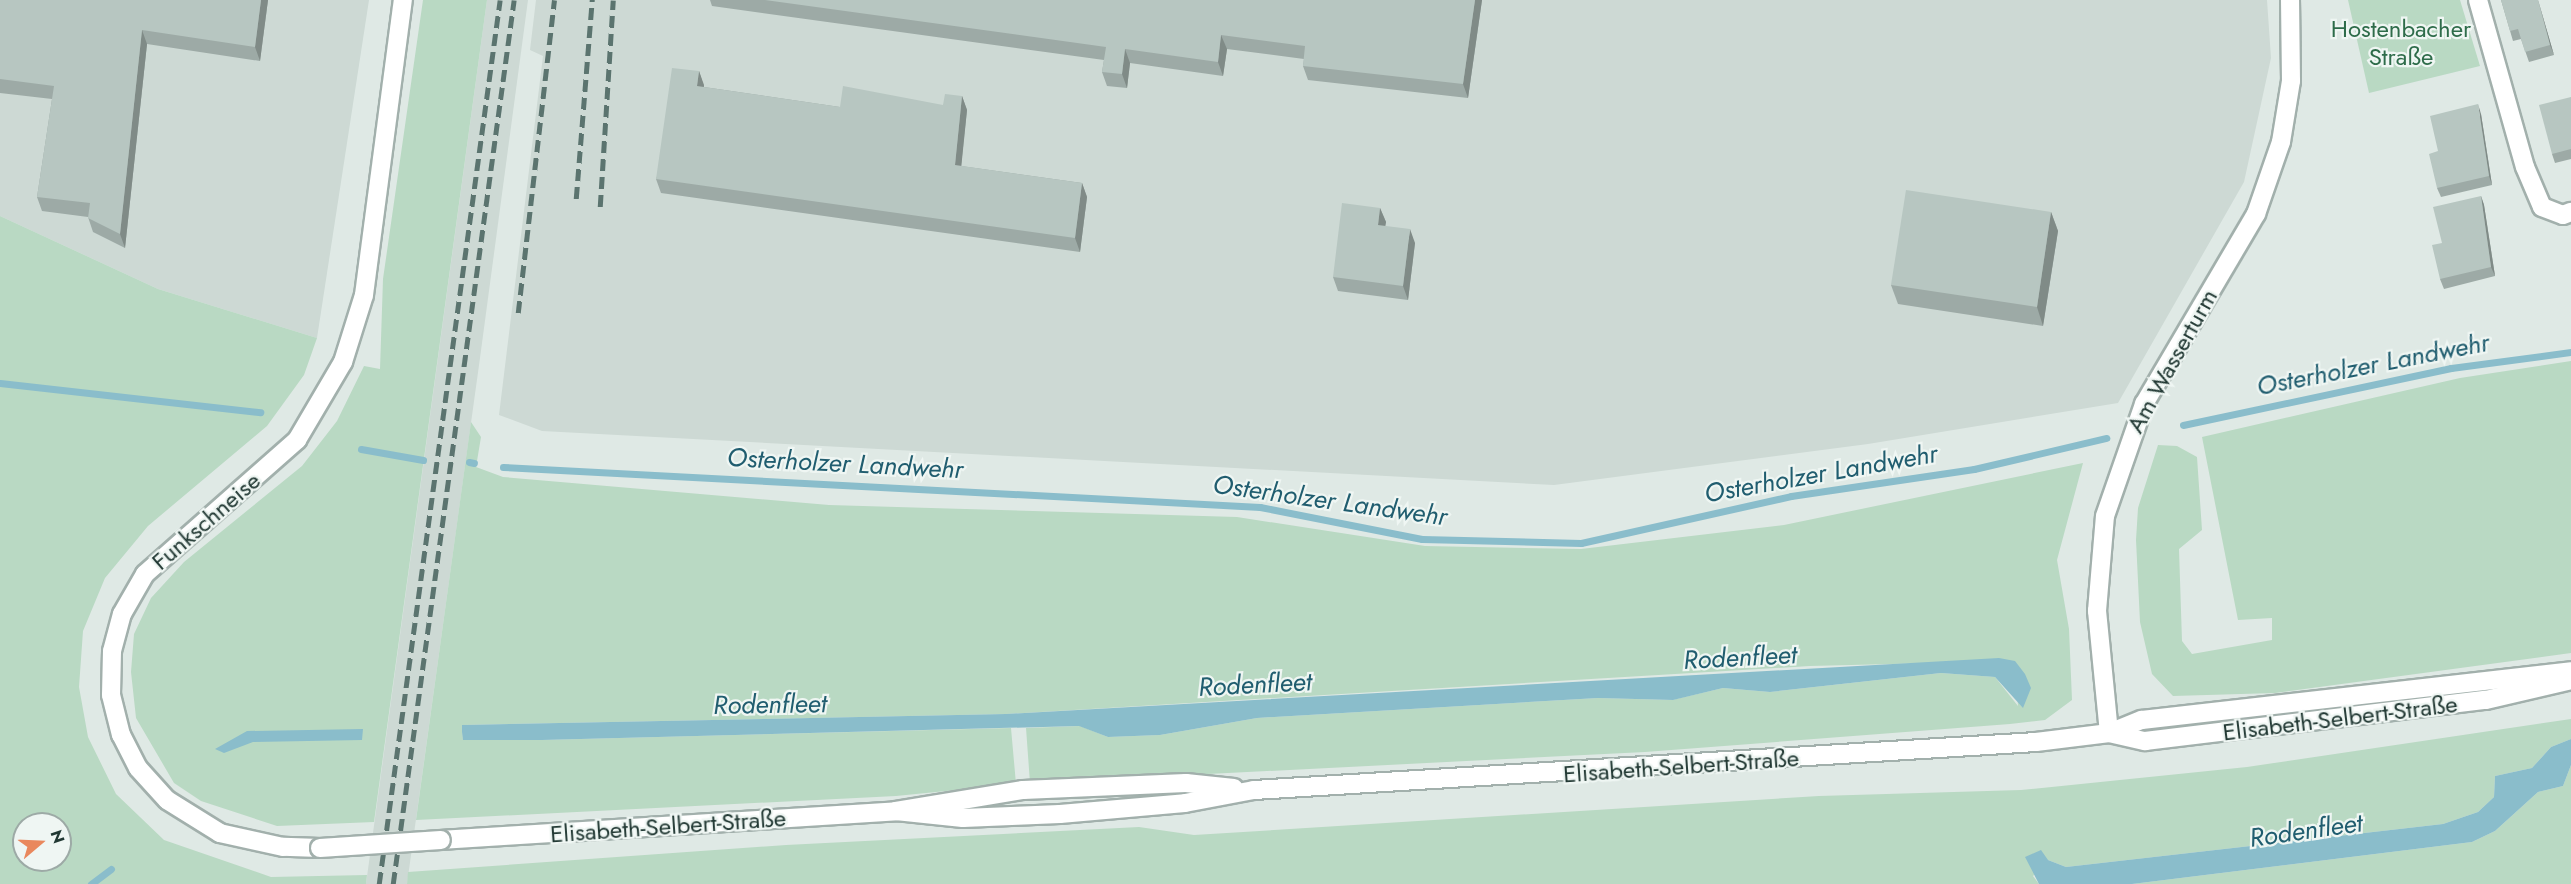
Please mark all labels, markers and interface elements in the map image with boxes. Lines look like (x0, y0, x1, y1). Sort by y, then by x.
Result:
park label: Hostenbacher Straße (2331, 15, 2471, 71)
street label: Am Wasserturm (2121, 284, 2223, 438)
water label: Osterholzer Landwehr (2254, 327, 2492, 403)
water label: Osterholzer Landwehr (1702, 438, 1940, 510)
water label: Osterholzer Landwehr (726, 442, 964, 486)
street label: Funkschneise (146, 466, 266, 576)
water label: Osterholzer Landwehr (1211, 469, 1449, 533)
water label: Rodenfleet (1682, 639, 1798, 677)
water label: Rodenfleet (1197, 666, 1313, 704)
water label: Rodenfleet (713, 688, 827, 722)
street label: Elisabeth-Selbert-Straße (2221, 689, 2459, 747)
street label: Elisabeth-Selbert-Straße (1562, 743, 1800, 789)
street label: Elisabeth-Selbert-Straße (549, 803, 787, 849)
water label: Rodenfleet (2248, 808, 2364, 854)
north arrow (12, 812, 72, 872)
text: N (45, 827, 71, 846)

